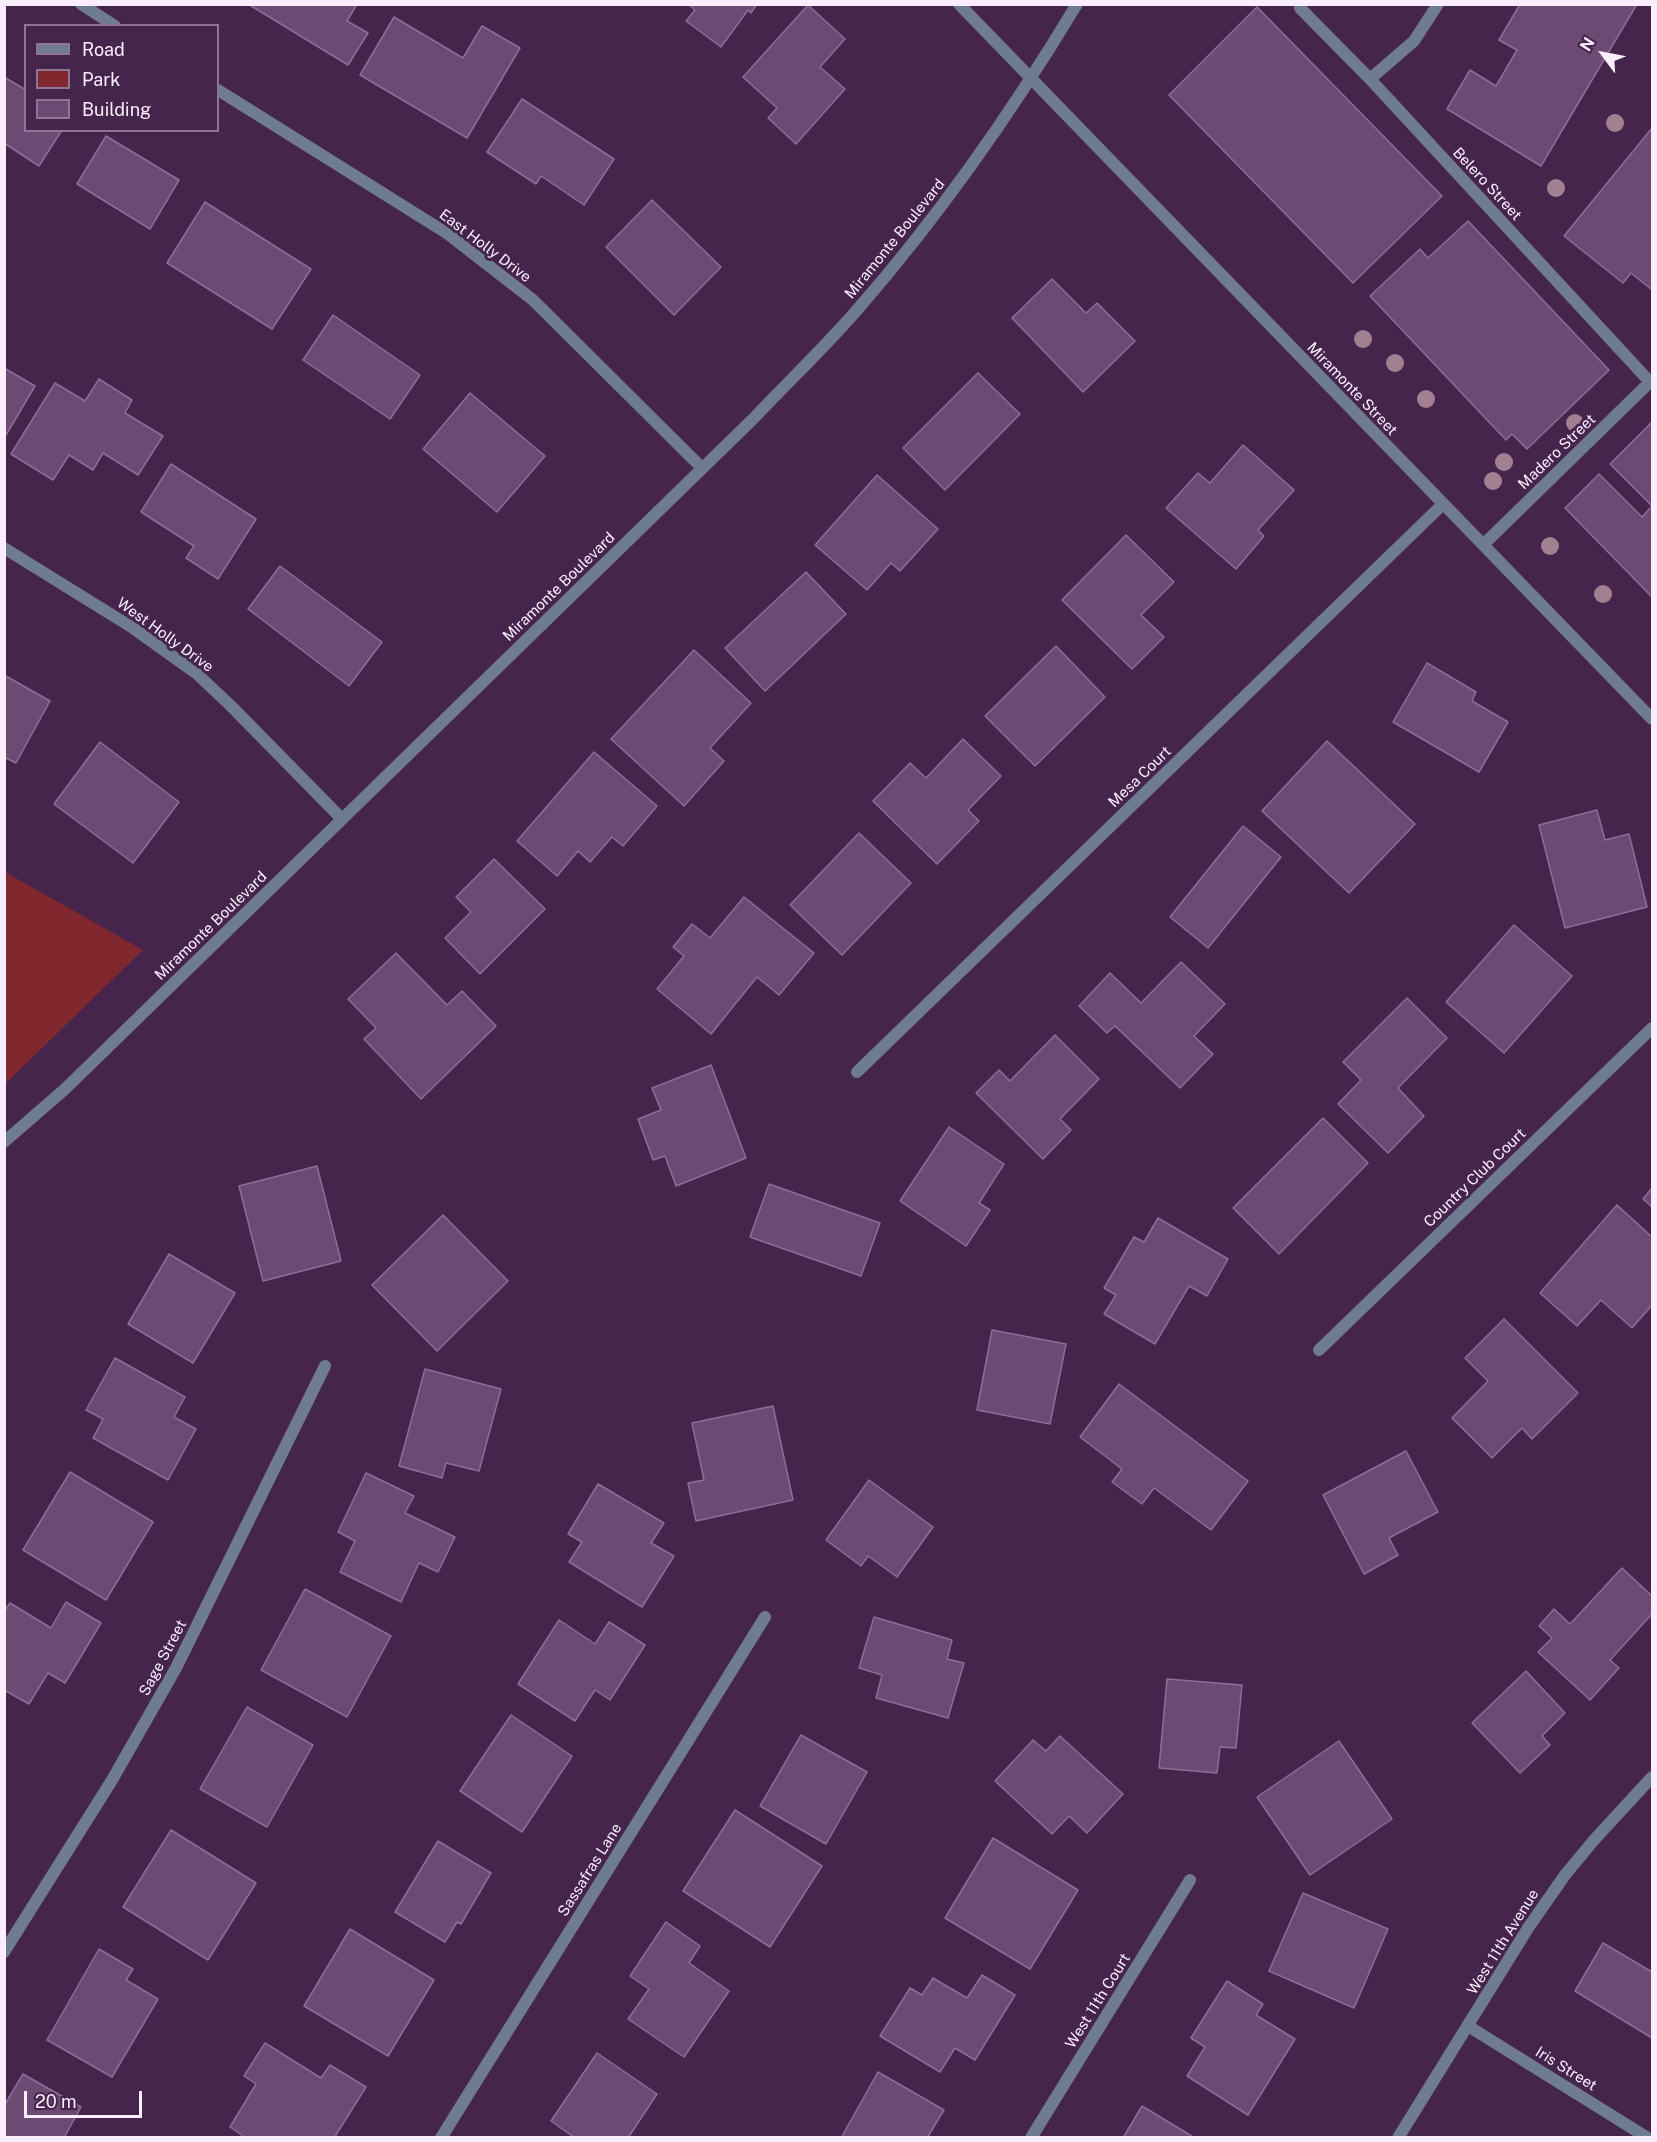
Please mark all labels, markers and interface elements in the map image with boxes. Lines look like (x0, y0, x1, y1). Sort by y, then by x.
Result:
legend (24, 24, 219, 132)
north arrow (1573, 24, 1633, 84)
text: N (1576, 34, 1599, 55)
text: Road (82, 39, 125, 60)
text: Park (82, 69, 120, 90)
text: Building (82, 99, 151, 120)
street label: Belero Street (1449, 144, 1525, 224)
street label: Miramonte Boulevard (841, 176, 949, 302)
street label: East Holly Drive (436, 206, 534, 286)
street label: Miramonte Street (1303, 339, 1401, 439)
street label: Madero Street (1515, 411, 1599, 493)
street label: Miramonte Boulevard (499, 529, 619, 645)
street label: West Holly Drive (113, 594, 217, 676)
street label: Mesa Court (1105, 743, 1175, 811)
street label: Miramonte Boulevard (151, 868, 271, 984)
street label: Country Club Court (1420, 1125, 1530, 1231)
street label: Sage Street (135, 1617, 191, 1699)
street label: Sassafras Lane (554, 1820, 626, 1920)
street label: West 11th Avenue (1463, 1886, 1543, 1998)
street label: West 11th Court (1062, 1950, 1134, 2052)
street label: Iris Street (1532, 2043, 1600, 2095)
scale bar (27, 2079, 146, 2117)
text: 20 m (35, 2091, 77, 2112)

